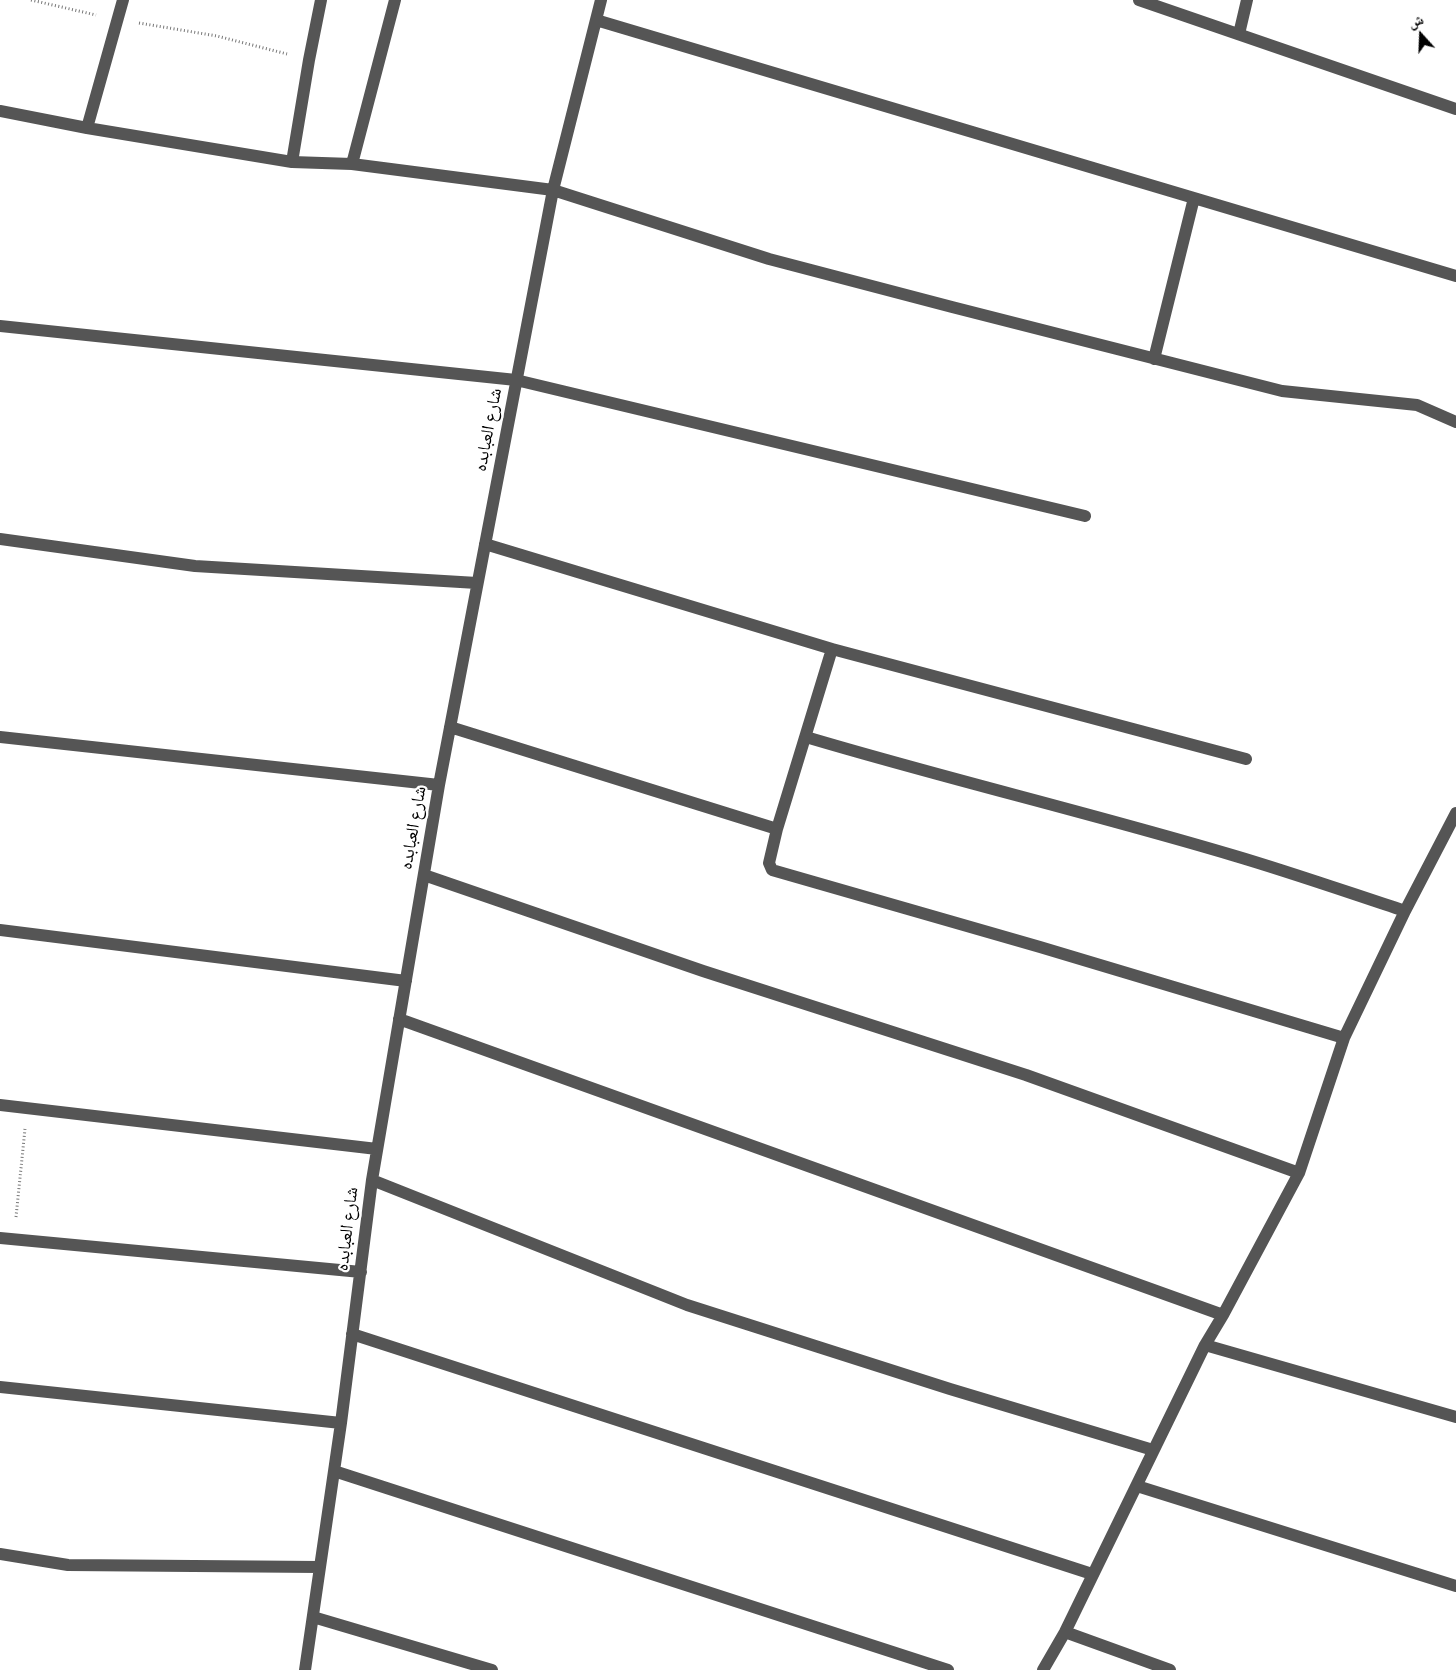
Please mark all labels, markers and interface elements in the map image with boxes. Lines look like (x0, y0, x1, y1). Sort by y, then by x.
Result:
text: ش (1405, 8, 1426, 33)
north arrow (1396, 10, 1446, 60)
street label: شارع العبابده (470, 387, 508, 473)
street label: شارع العبابده (396, 785, 432, 871)
street label: شارع العبابده (332, 1186, 364, 1272)

